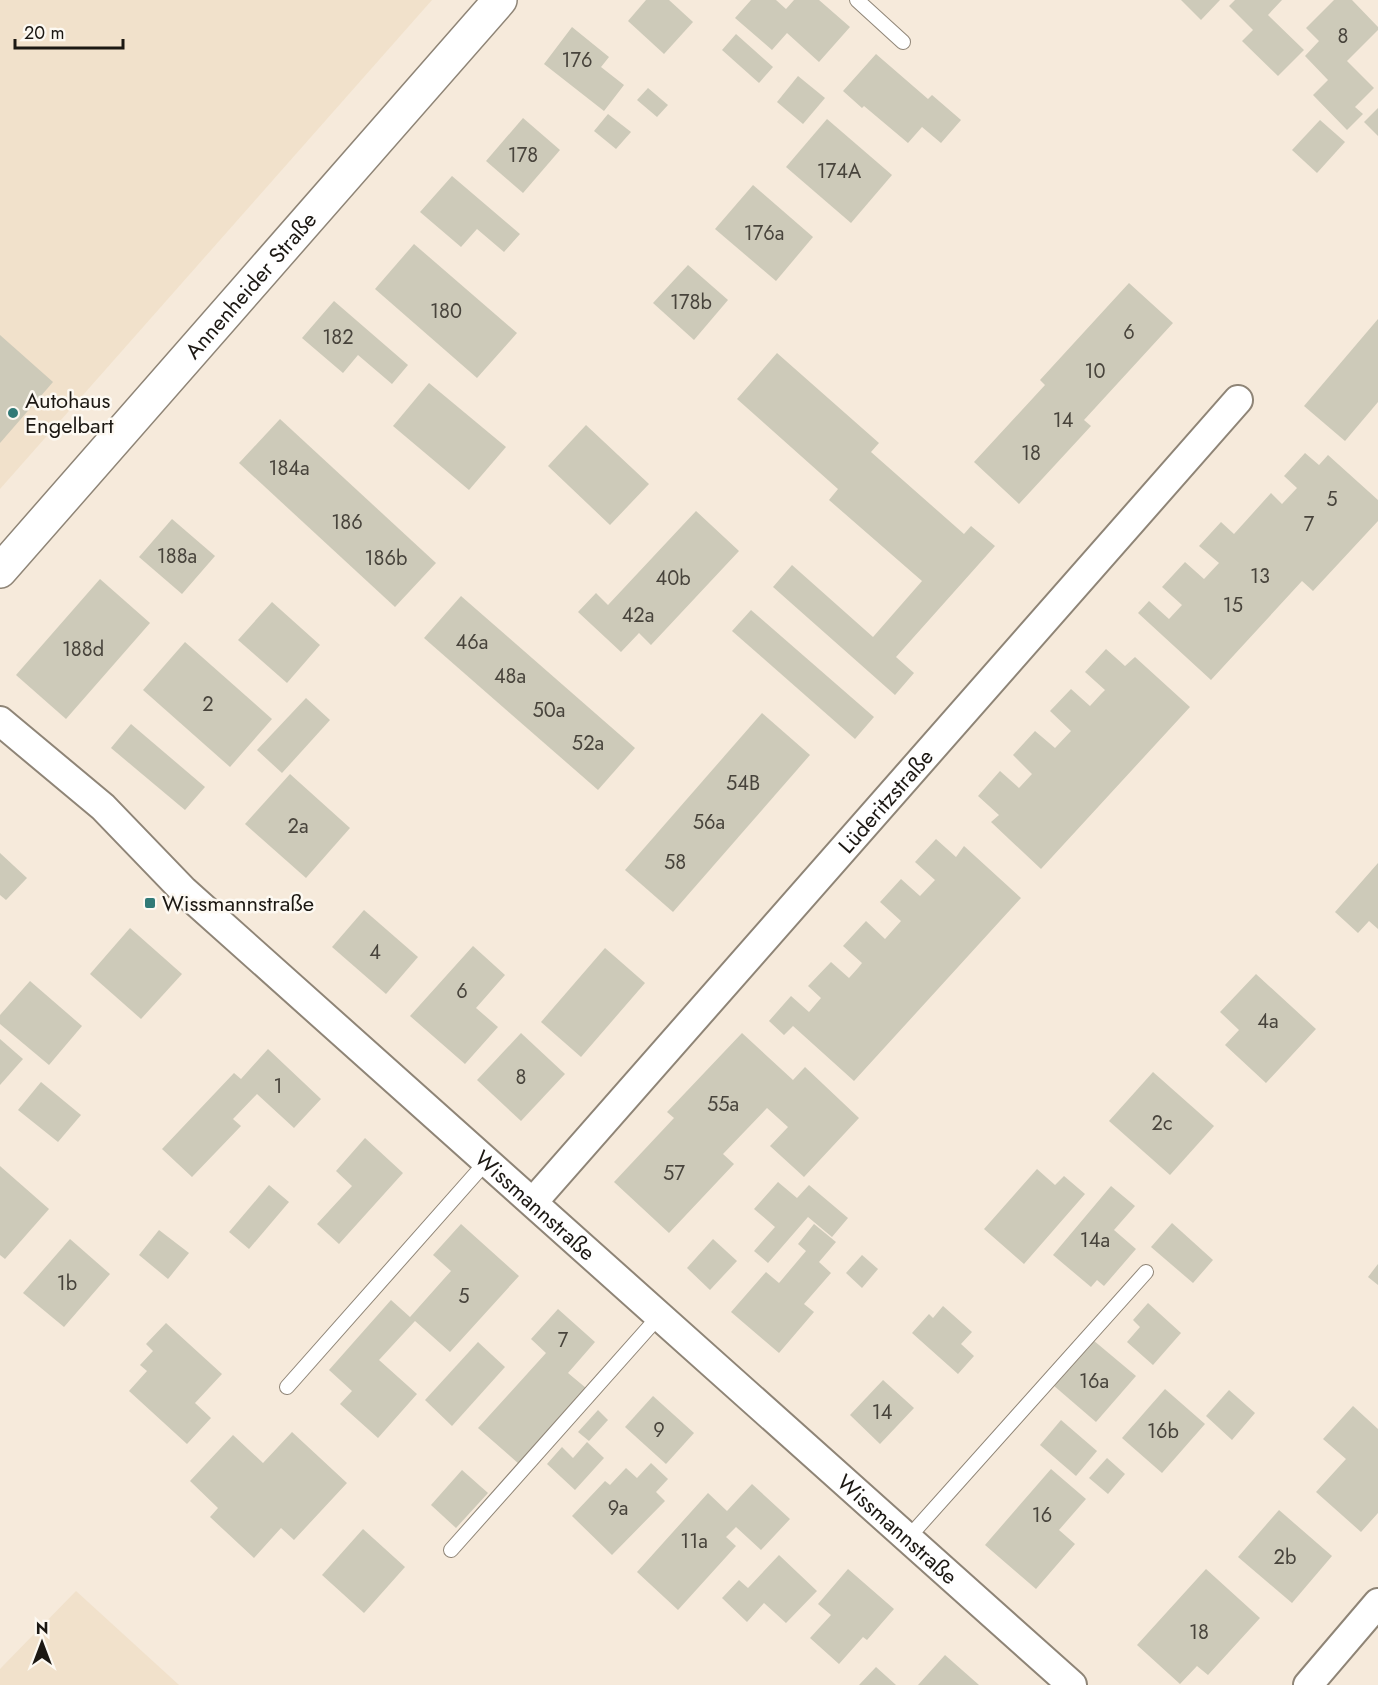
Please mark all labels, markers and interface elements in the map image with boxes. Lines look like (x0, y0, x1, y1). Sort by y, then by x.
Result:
scale bar (15, 12, 123, 50)
text: 20 m (24, 20, 64, 46)
house number: 8 (1338, 22, 1348, 51)
house number: 176 (561, 46, 593, 75)
house number: 178 (508, 141, 538, 170)
house number: 174A (817, 157, 862, 186)
street label: Annenheider Straße (177, 204, 324, 366)
house number: 176a (744, 219, 784, 248)
house number: 178b (670, 288, 712, 317)
house number: 180 (430, 297, 462, 326)
house number: 6 (1123, 318, 1135, 347)
house number: 182 (322, 323, 354, 352)
house number: 10 (1085, 357, 1106, 386)
place label: Autohaus Engelbart (25, 384, 114, 441)
marker: Autohaus Engelbart (6, 406, 20, 420)
house number: 14 (1053, 406, 1074, 435)
house number: 18 (1021, 439, 1041, 468)
house number: 184a (268, 454, 310, 483)
house number: 5 (1326, 485, 1338, 514)
house number: 186 (331, 508, 363, 537)
house number: 7 (1304, 510, 1315, 539)
house number: 188a (157, 542, 197, 571)
house number: 186b (365, 544, 407, 573)
house number: 13 (1250, 562, 1270, 591)
house number: 40b (655, 564, 691, 593)
house number: 15 (1223, 591, 1243, 620)
house number: 42a (622, 601, 654, 630)
house number: 46a (456, 628, 488, 657)
house number: 188d (62, 635, 104, 664)
house number: 48a (494, 662, 526, 691)
house number: 2 (202, 690, 214, 719)
house number: 50a (533, 696, 565, 725)
house number: 52a (572, 729, 604, 758)
street label: Lüderitzstraße (831, 742, 941, 860)
house number: 54B (726, 769, 760, 798)
house number: 56a (693, 808, 725, 837)
house number: 2a (288, 812, 309, 841)
house number: 58 (664, 848, 686, 877)
place label: Wissmannstraße (162, 887, 314, 919)
marker: Wissmannstraße (143, 896, 157, 910)
house number: 4 (369, 938, 381, 967)
house number: 6 (456, 977, 468, 1006)
house number: 4a (1257, 1007, 1279, 1036)
house number: 8 (516, 1063, 526, 1092)
house number: 1 (274, 1072, 283, 1101)
house number: 55a (707, 1090, 739, 1119)
house number: 2c (1152, 1109, 1172, 1138)
street label: Wissmannstraße (468, 1142, 603, 1268)
house number: 57 (663, 1159, 685, 1188)
house number: 14a (1080, 1226, 1110, 1255)
house number: 1b (57, 1269, 77, 1298)
house number: 5 (458, 1282, 470, 1311)
house number: 7 (558, 1326, 569, 1355)
house number: 16a (1079, 1367, 1109, 1396)
house number: 14 (872, 1398, 893, 1427)
house number: 9 (653, 1416, 665, 1445)
house number: 16b (1147, 1417, 1179, 1446)
street label: Wissmannstraße (830, 1466, 965, 1592)
house number: 9a (608, 1494, 628, 1523)
house number: 16 (1032, 1501, 1052, 1530)
house number: 11a (680, 1527, 708, 1556)
house number: 2b (1274, 1543, 1296, 1572)
north arrow (12, 1613, 72, 1673)
text: N (36, 1617, 48, 1640)
house number: 18 (1189, 1618, 1209, 1647)

